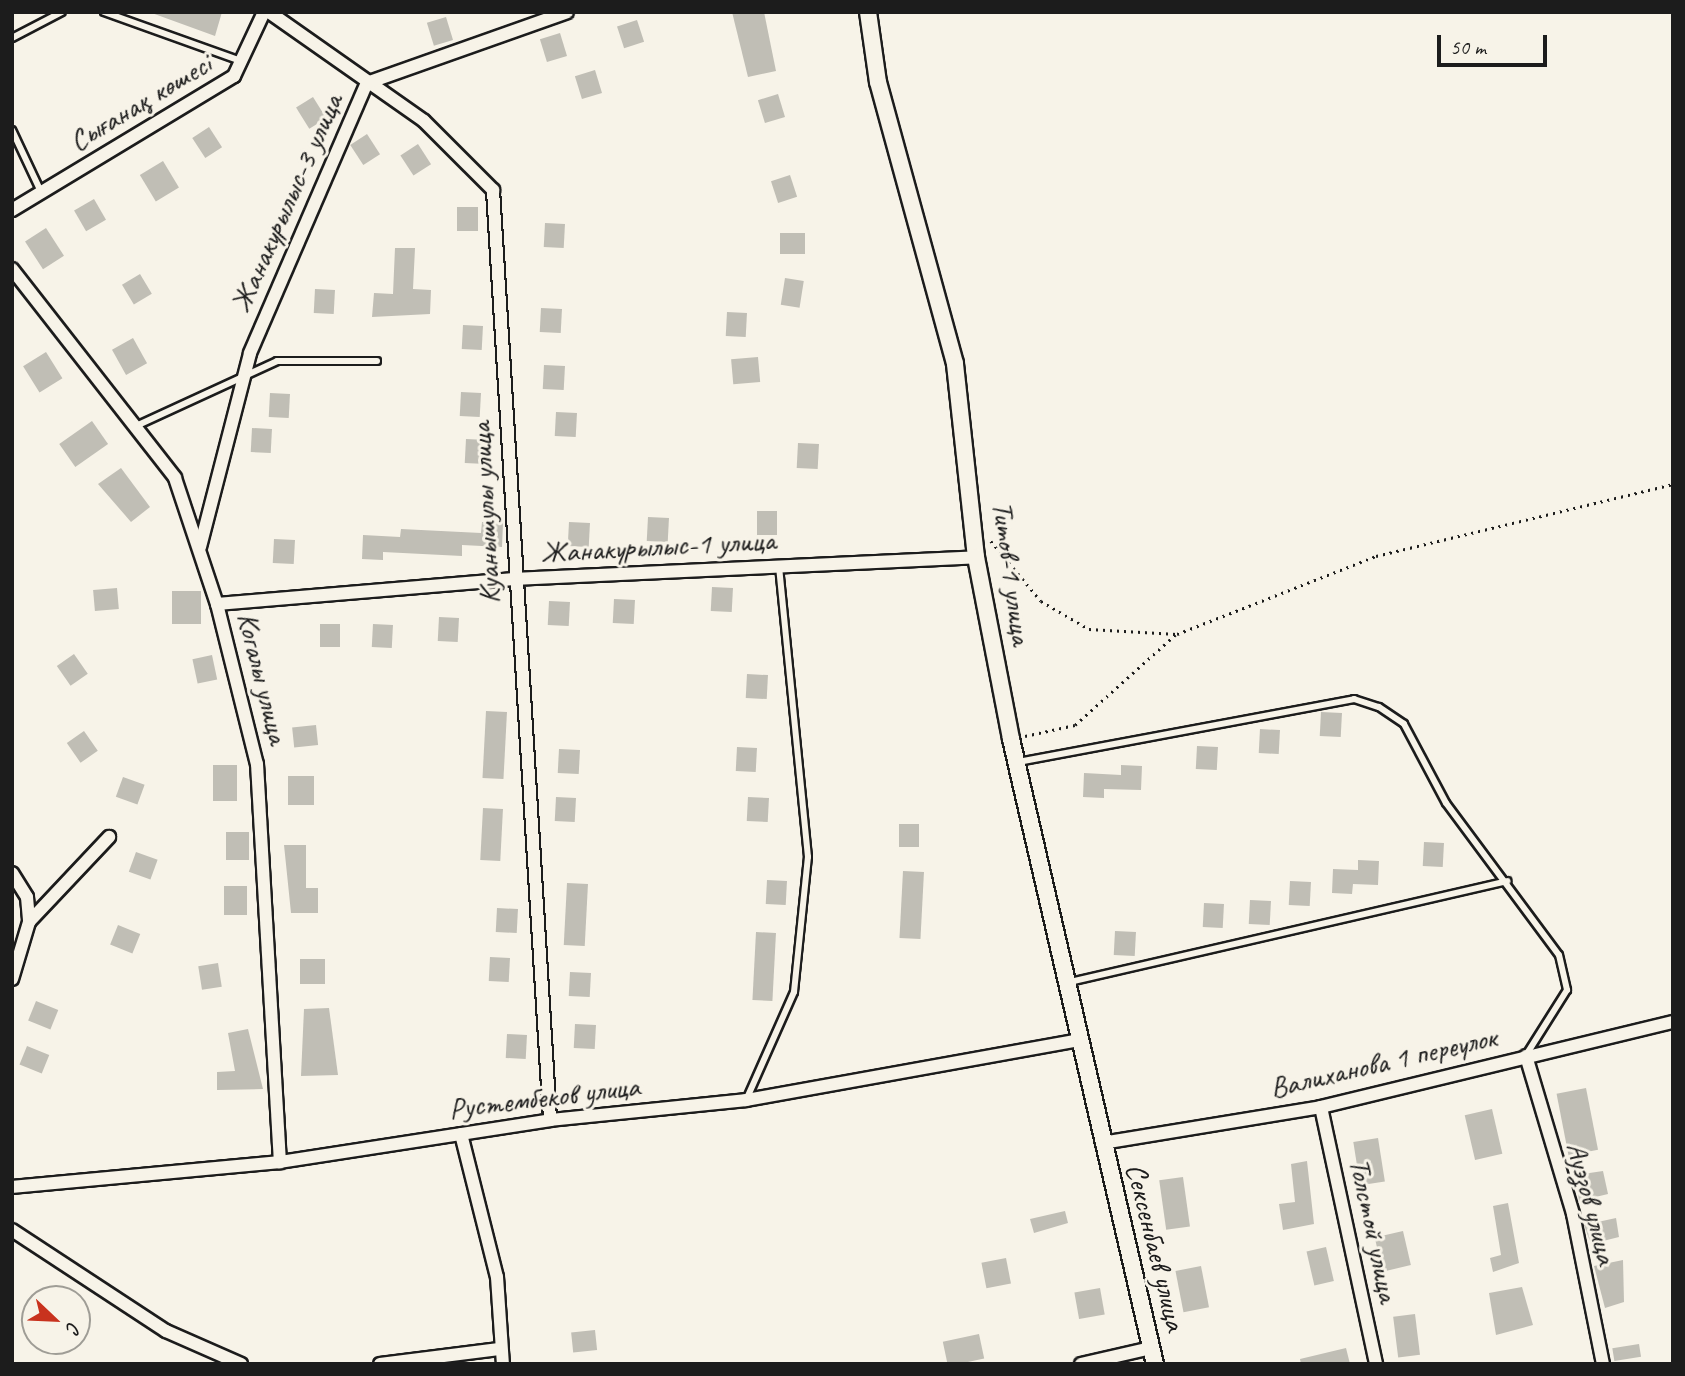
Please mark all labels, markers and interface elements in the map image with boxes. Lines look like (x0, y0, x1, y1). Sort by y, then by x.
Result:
scale bar (1440, 21, 1550, 65)
text: 50 m (1450, 34, 1486, 60)
street label: Сығанақ көшесі (62, 45, 218, 159)
street label: Жанакурылыс-3 улица (222, 88, 350, 318)
street label: Куанышулы улица (462, 421, 508, 605)
street label: Титов-1 улица (984, 499, 1040, 647)
street label: Жанакурылыс-1 улица (540, 522, 776, 570)
street label: Когалы улица (229, 609, 297, 747)
street label: Валиханова 1 переулок (1266, 1018, 1500, 1106)
street label: Рустембеков улица (446, 1067, 642, 1127)
street label: Ауэзов улица (1558, 1137, 1626, 1269)
street label: Толстой улица (1341, 1155, 1407, 1305)
street label: Сексенбаев улица (1118, 1159, 1194, 1335)
north arrow (21, 1285, 91, 1355)
text: С (61, 1318, 86, 1336)

